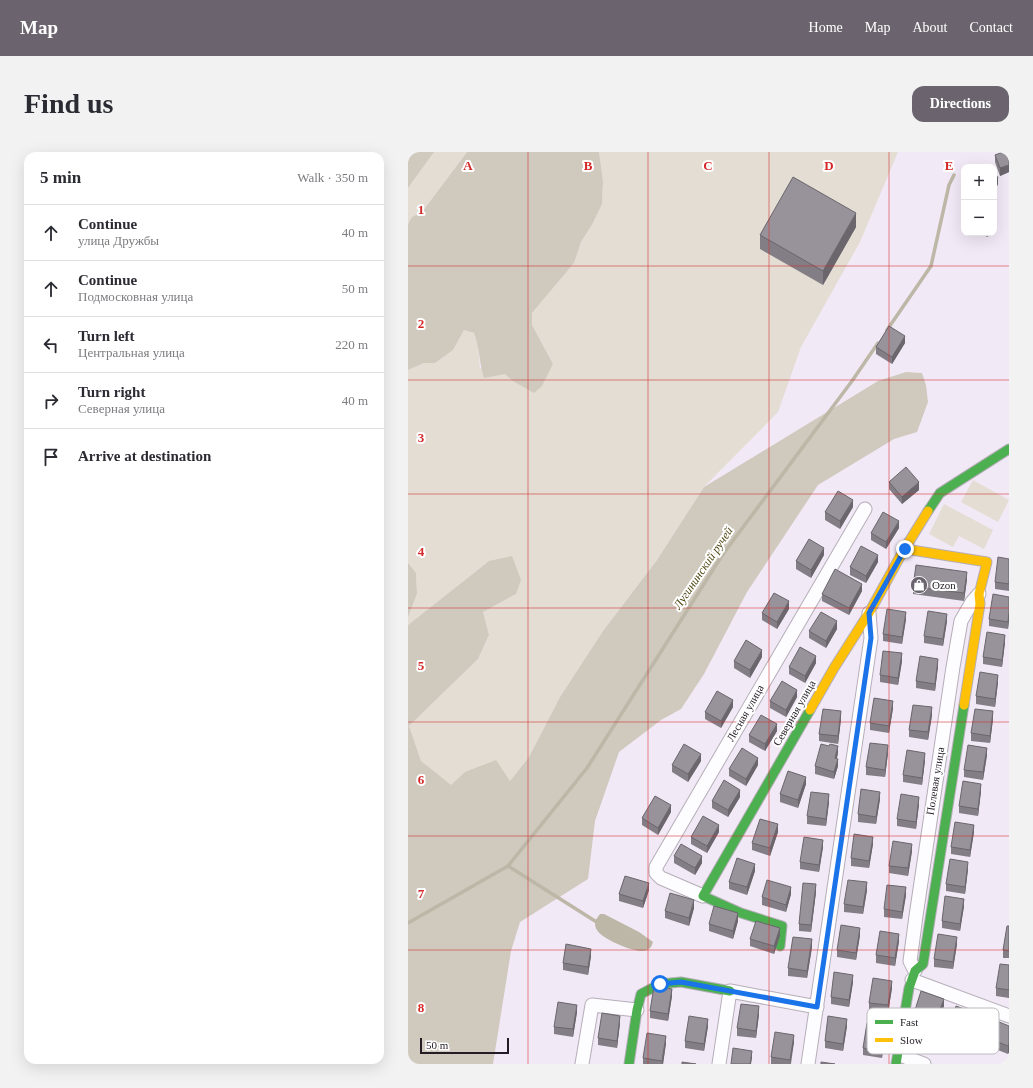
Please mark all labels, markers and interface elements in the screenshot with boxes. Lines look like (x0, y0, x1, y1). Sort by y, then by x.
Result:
text: Map (20, 17, 58, 38)
text: Home (809, 20, 843, 35)
text: Map (865, 20, 890, 35)
text: About (912, 20, 947, 35)
text: Contact (969, 20, 1013, 35)
button: Directions (912, 86, 1009, 122)
text: Find us (24, 88, 114, 119)
text: A (463, 158, 473, 173)
text: B (584, 158, 593, 173)
text: C (703, 158, 713, 173)
text: D (824, 158, 834, 173)
text: E (945, 158, 953, 173)
map controls (961, 164, 997, 236)
button: + (961, 164, 997, 200)
text: 5 min (40, 168, 81, 187)
text: Walk · 350 m (297, 170, 368, 185)
button: − (961, 200, 997, 236)
text: 1 (418, 202, 424, 217)
text: Continue (78, 216, 137, 232)
icon: ahead (40, 222, 62, 244)
text: 40 m (342, 225, 368, 240)
text: улица Дружбы (78, 233, 159, 248)
text: Continue (78, 272, 137, 288)
icon: ahead (40, 278, 62, 300)
text: 50 m (342, 281, 368, 296)
text: Подмосковная улица (78, 289, 193, 304)
text: 2 (418, 316, 424, 331)
text: Turn left (78, 328, 135, 344)
icon: left (40, 334, 62, 356)
text: 220 m (335, 337, 368, 352)
text: Центральная улица (78, 345, 185, 360)
text: Turn right (78, 384, 145, 400)
icon: right (40, 390, 62, 412)
text: 40 m (342, 393, 368, 408)
text: Северная улица (78, 401, 165, 416)
text: 3 (418, 430, 425, 445)
icon: arrive (40, 446, 62, 468)
text: Arrive at destination (78, 448, 211, 464)
water label: Лугининский ручей (670, 524, 736, 613)
route end (896, 540, 914, 558)
text: 4 (418, 544, 425, 559)
shop icon: Ozon (909, 575, 929, 595)
place label: Ozon (932, 579, 956, 591)
text: 5 (418, 658, 425, 673)
street label: Северная улица (770, 678, 818, 748)
street label: Лесная улица (724, 683, 766, 743)
street label: Полевая улица (924, 746, 946, 816)
text: 6 (418, 772, 425, 787)
text: 7 (418, 886, 425, 901)
route start (651, 975, 669, 993)
text: 8 (418, 1000, 425, 1015)
legend (867, 1008, 999, 1054)
text: Fast (900, 1016, 918, 1028)
text: Slow (900, 1034, 923, 1046)
scale bar (420, 1036, 509, 1055)
text: 50 m (426, 1039, 448, 1051)

